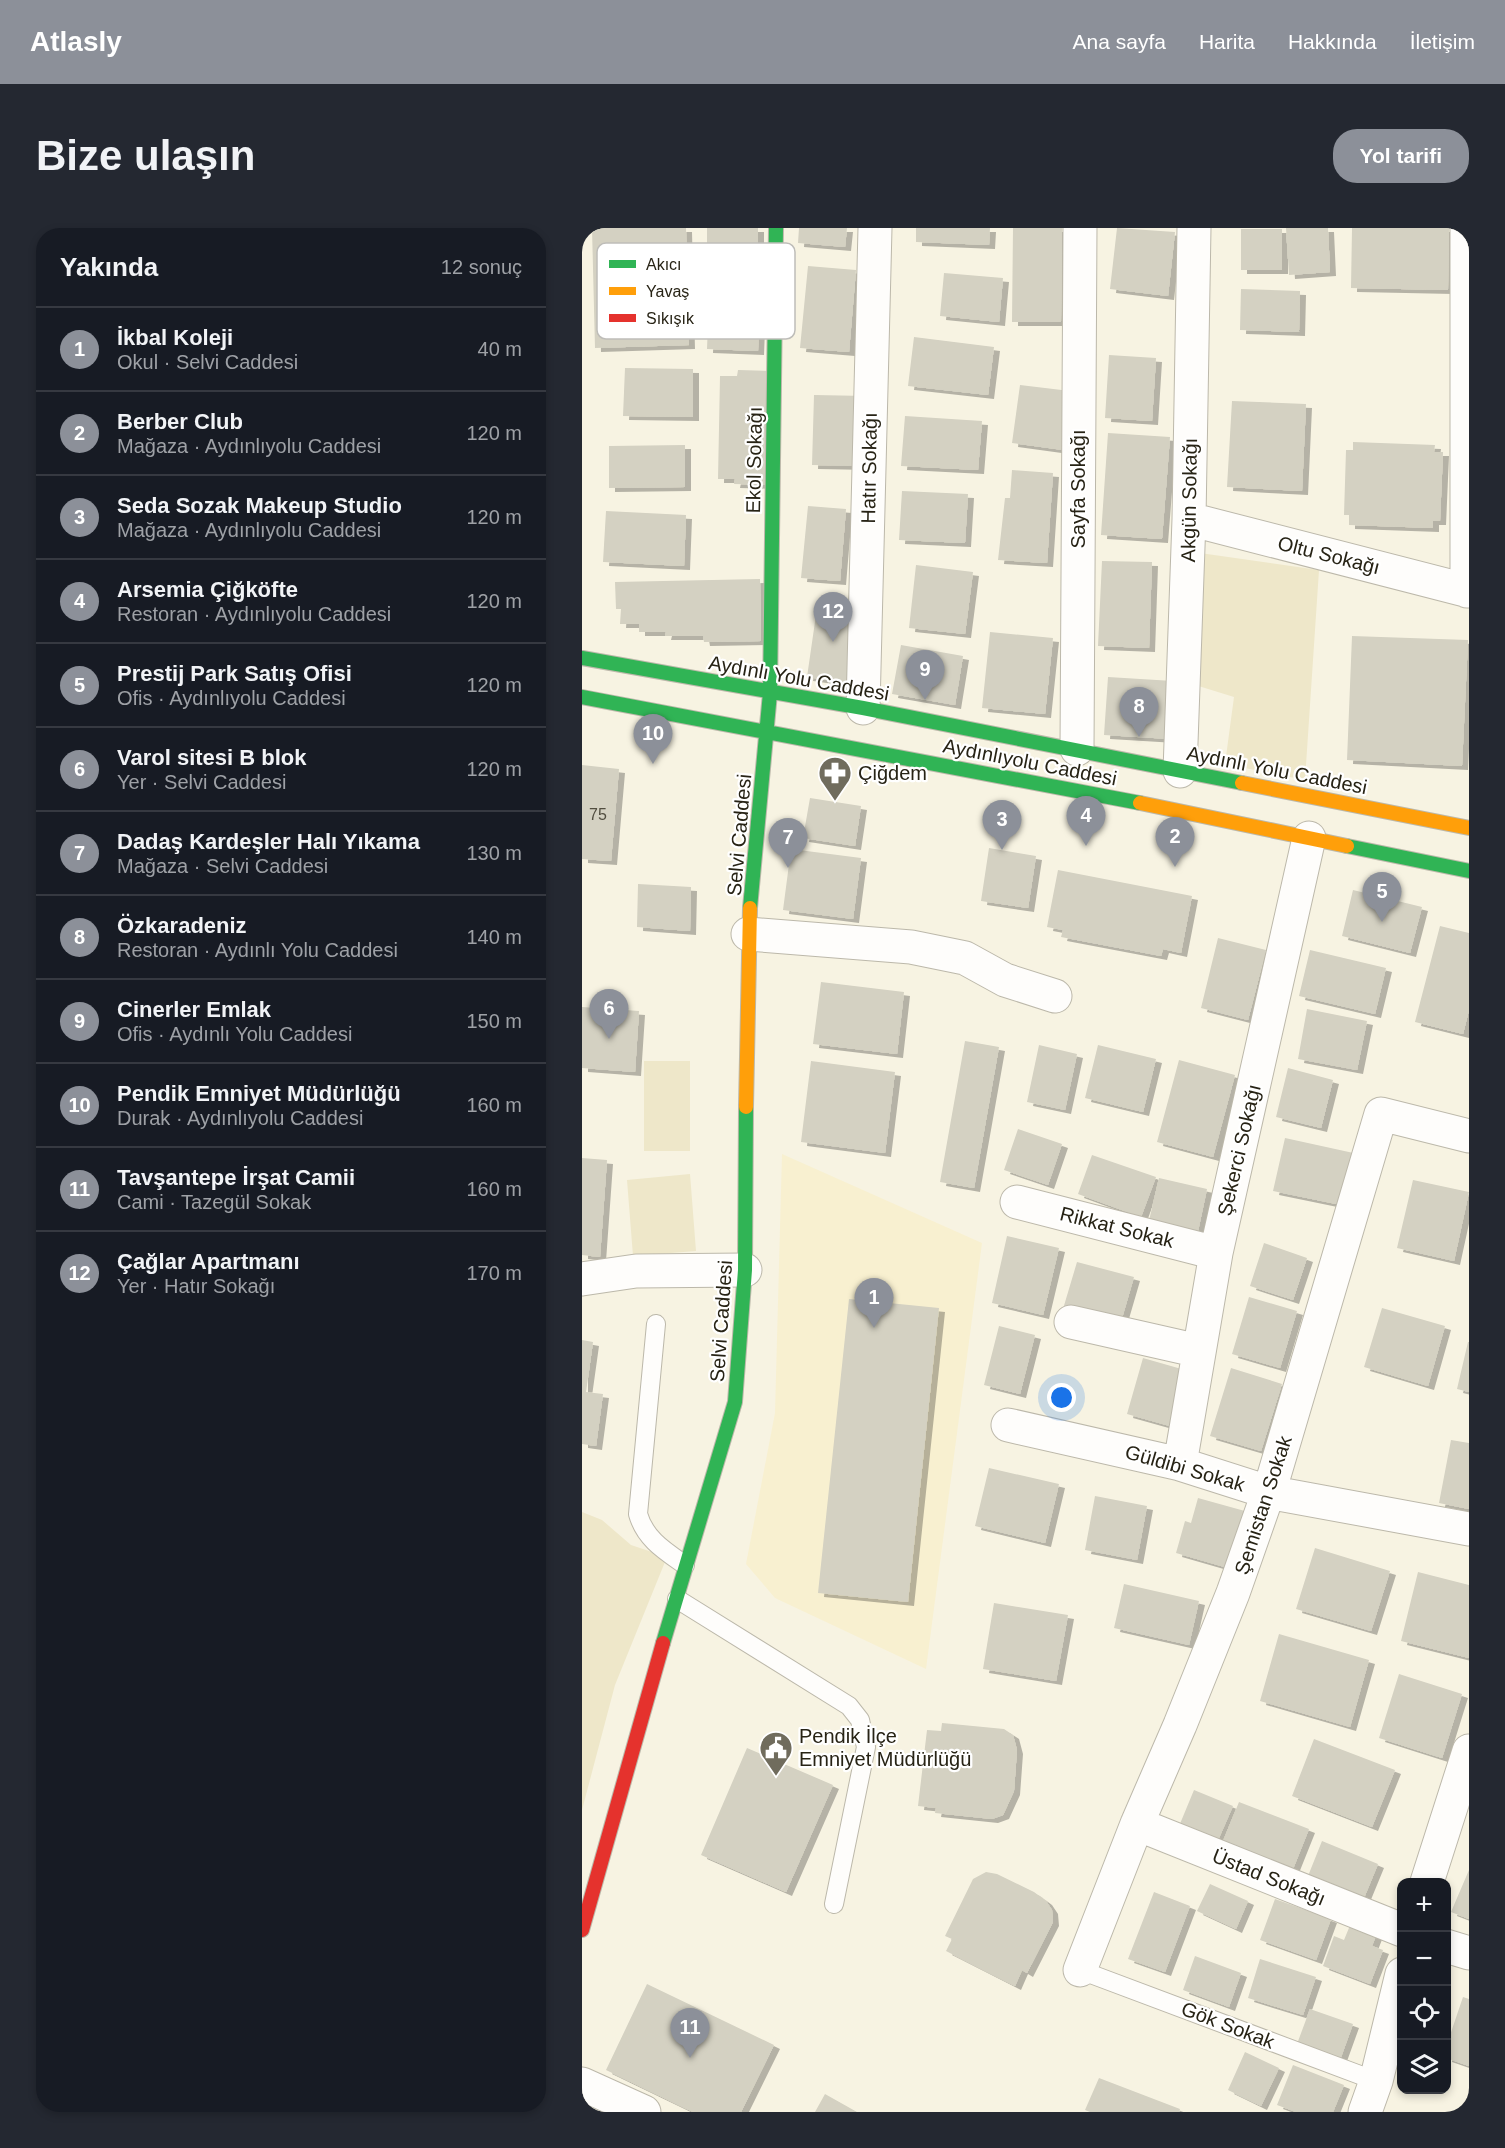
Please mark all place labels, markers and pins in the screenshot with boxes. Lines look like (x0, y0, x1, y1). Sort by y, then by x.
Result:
pin: 12 (814, 592, 852, 642)
pin: 9 (906, 650, 944, 700)
pin: 8 (1120, 688, 1158, 737)
pin: 10 (634, 714, 672, 764)
pharmacy icon: Çiğdem (817, 755, 853, 802)
place label: Çiğdem (858, 762, 927, 784)
pin: 4 (1066, 796, 1106, 846)
pin: 3 (982, 800, 1022, 850)
pin: 7 (768, 818, 808, 868)
pin: 2 (1156, 818, 1194, 867)
pin: 5 (1362, 872, 1402, 922)
pin: 6 (590, 990, 628, 1039)
pin: 1 (854, 1278, 894, 1328)
place label: Pendik İlçe Emniyet Müdürlüğü (799, 1725, 971, 1770)
public building icon: Pendik İlçe Emniyet Müdürlüğü (758, 1730, 794, 1777)
pin: 11 (670, 2008, 710, 2058)

